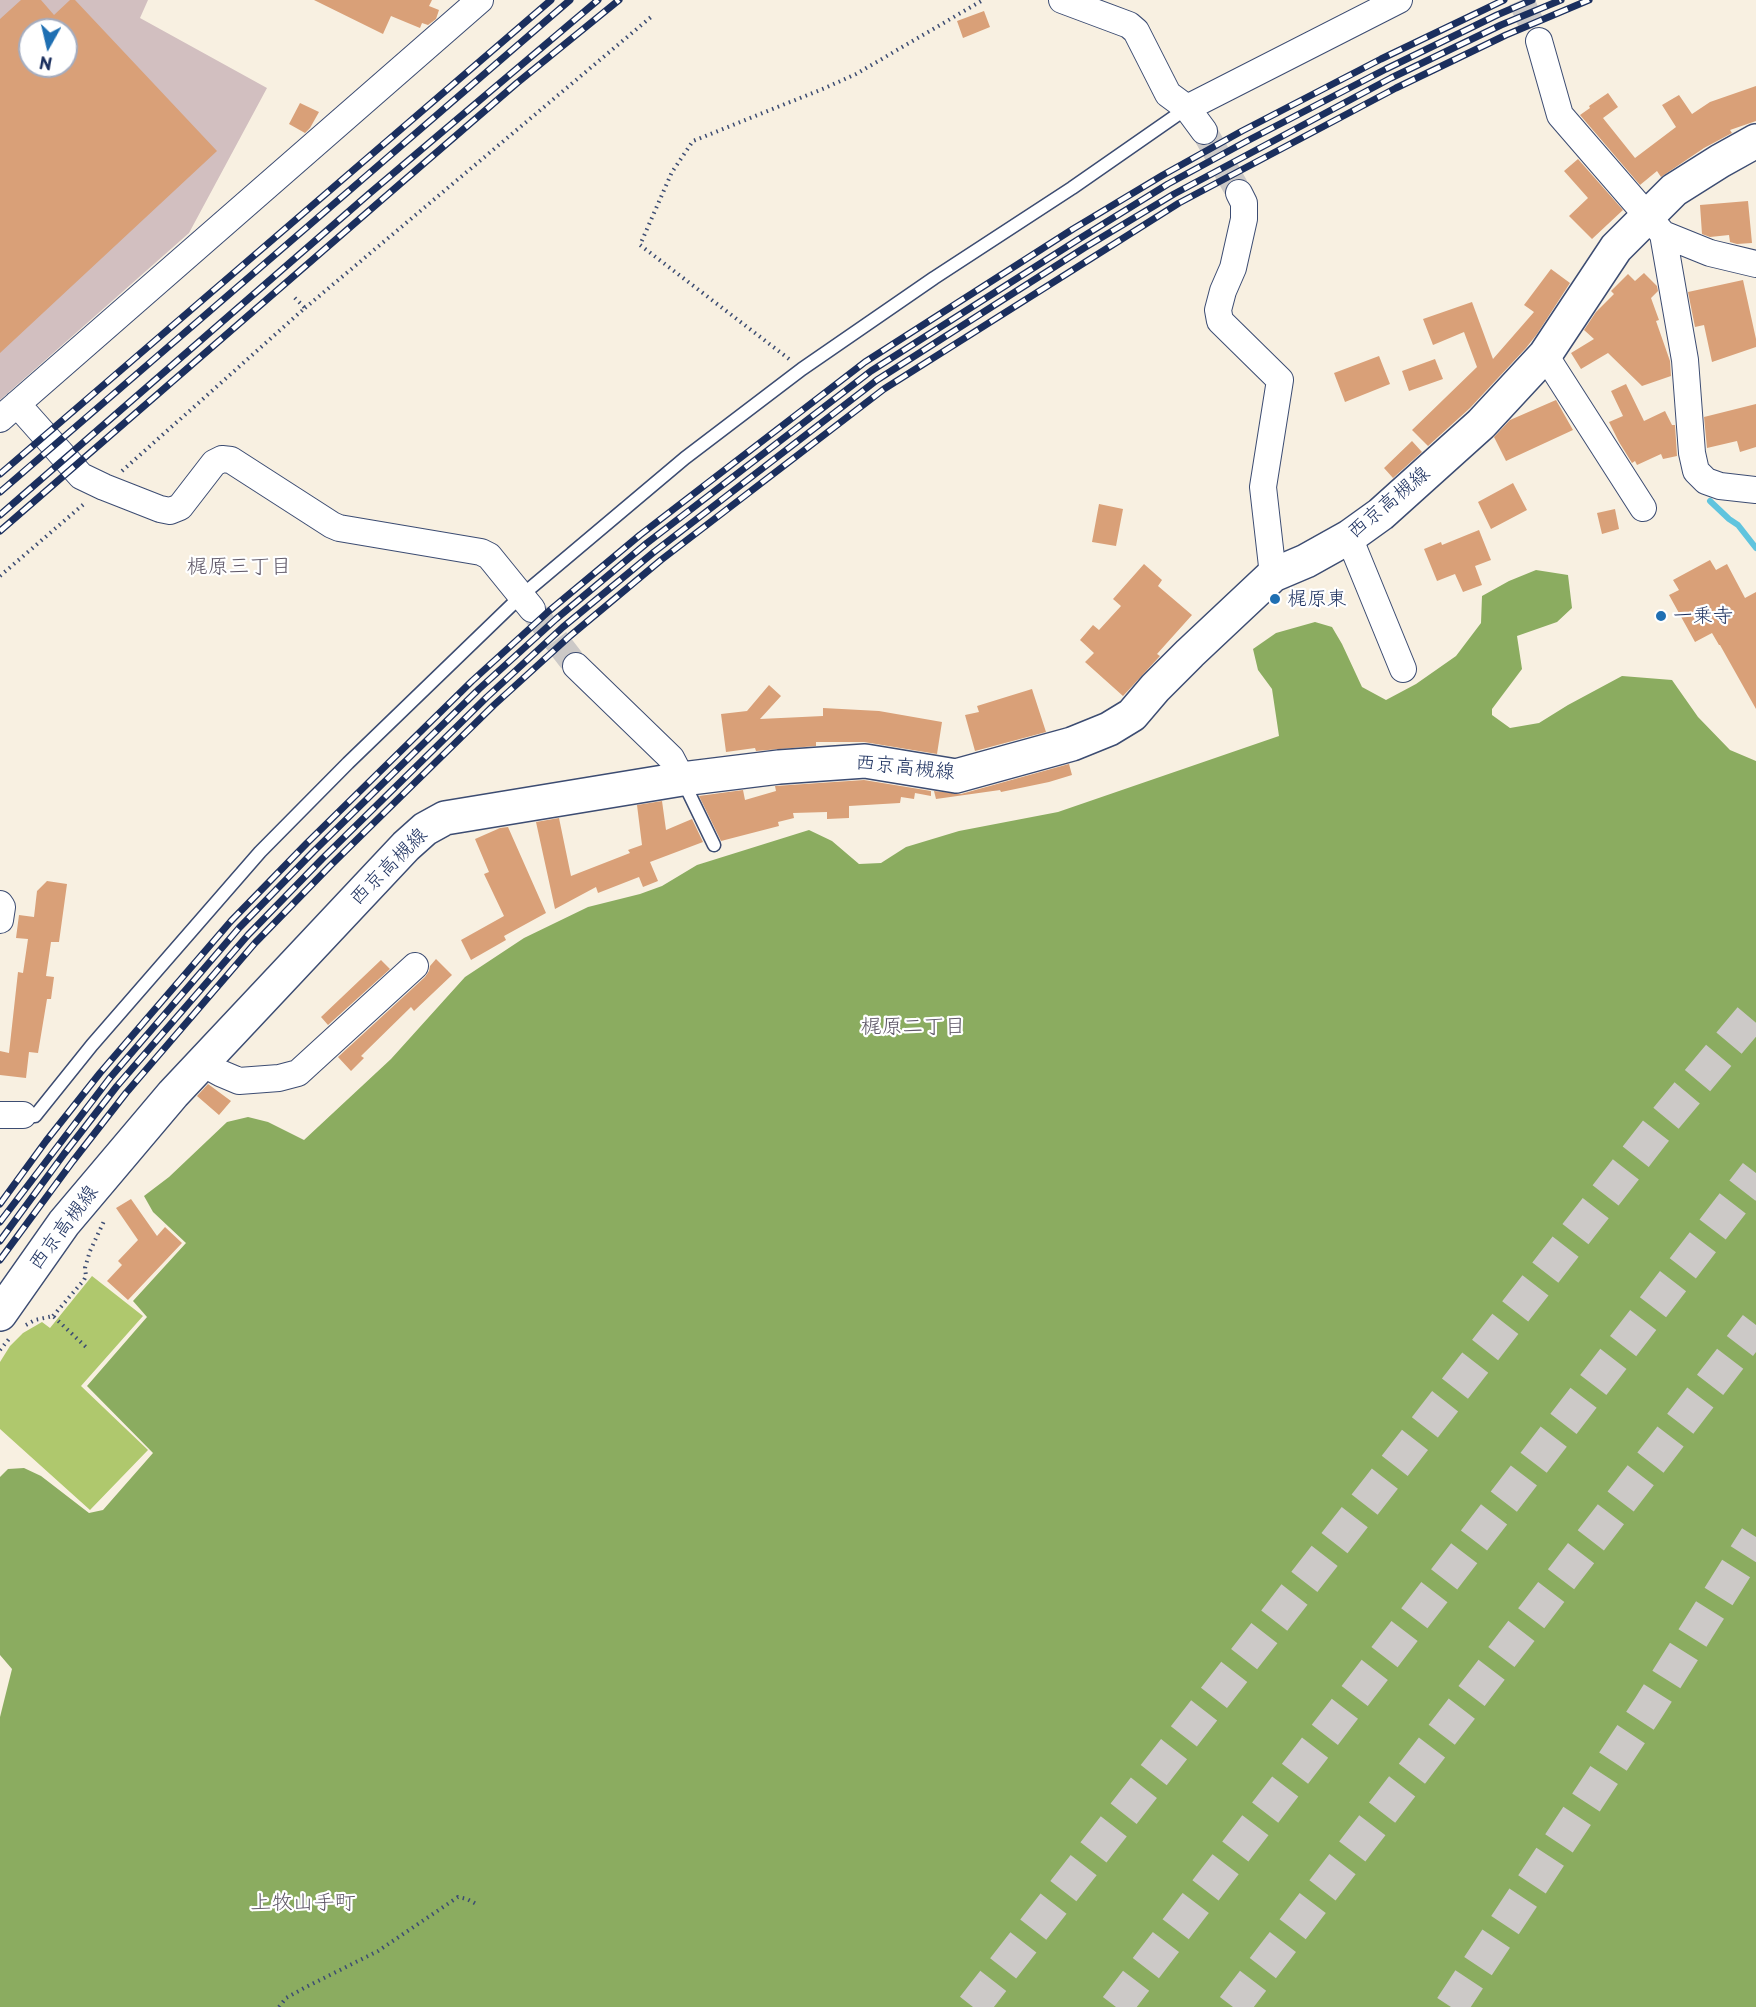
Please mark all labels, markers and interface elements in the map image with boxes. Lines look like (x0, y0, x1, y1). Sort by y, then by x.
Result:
north arrow (18, 18, 78, 78)
text: N (38, 51, 54, 77)
street label: 西京高槻線 (1343, 462, 1435, 544)
district label: 梶原三丁目 (187, 554, 291, 580)
place label: 梶原東 (1287, 587, 1347, 611)
marker: 梶原東 (1268, 592, 1282, 606)
place label: 一乗寺 (1673, 604, 1733, 628)
marker: 一乗寺 (1654, 609, 1668, 623)
street label: 西京高槻線 (854, 751, 956, 785)
street label: 西京高槻線 (345, 823, 433, 911)
district label: 梶原二丁目 (861, 1014, 965, 1040)
street label: 西京高槻線 (24, 1181, 104, 1275)
district label: 上牧山手町 (251, 1890, 355, 1916)

